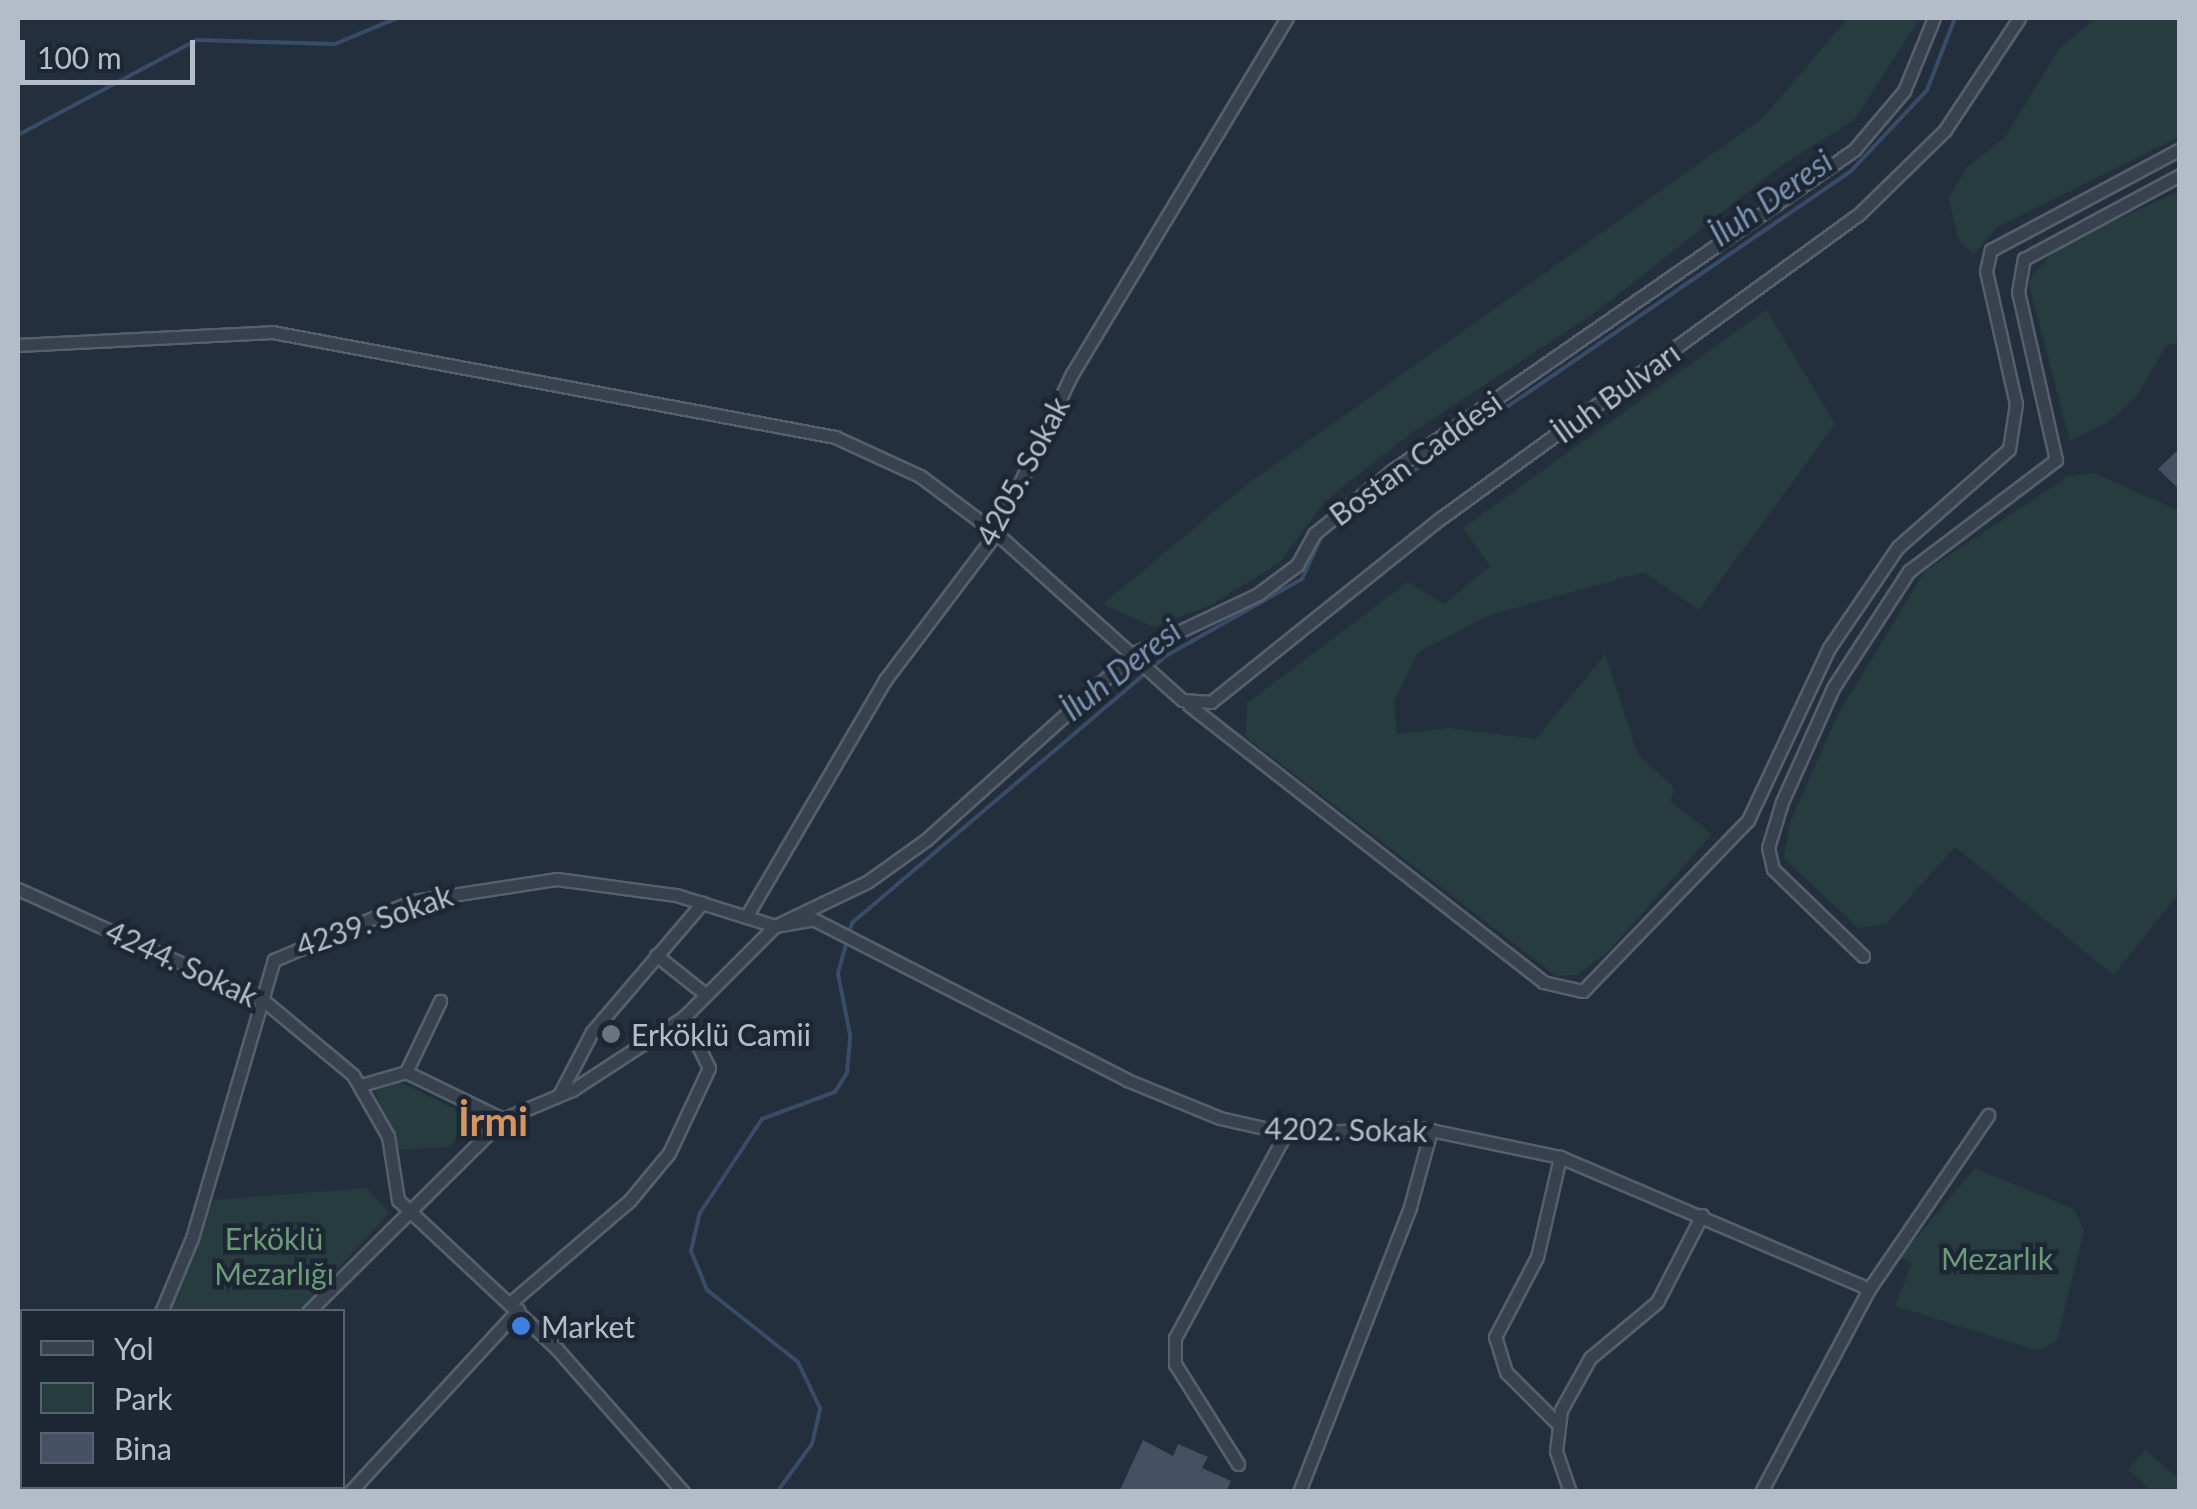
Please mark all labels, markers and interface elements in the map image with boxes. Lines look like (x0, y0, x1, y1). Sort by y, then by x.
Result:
scale bar (25, 20, 200, 82)
text: 100 m (37, 39, 122, 75)
water label: İluh Deresi (1702, 142, 1840, 254)
street label: İluh Bulvarı (1546, 334, 1686, 450)
street label: Bostan Caddesi (1322, 384, 1508, 532)
street label: 4205. Sokak (968, 391, 1076, 551)
water label: İluh Deresi (1054, 612, 1188, 728)
street label: 4239. Sokak (291, 876, 457, 964)
street label: 4244. Sokak (101, 912, 263, 1014)
place label: Erköklü Camii (631, 1016, 811, 1052)
marker: Erköklü Camii (600, 1023, 622, 1045)
district label: İrmi (458, 1097, 528, 1145)
street label: 4202. Sokak (1264, 1110, 1428, 1148)
park label: Erköklü Mezarlığı (214, 1220, 334, 1290)
park label: Mezarlık (1941, 1240, 2053, 1276)
place label: Market (541, 1308, 635, 1344)
legend (20, 1309, 345, 1489)
marker: Market (510, 1315, 532, 1337)
text: Yol (114, 1330, 154, 1366)
text: Park (114, 1380, 173, 1416)
text: Bina (114, 1430, 172, 1466)

